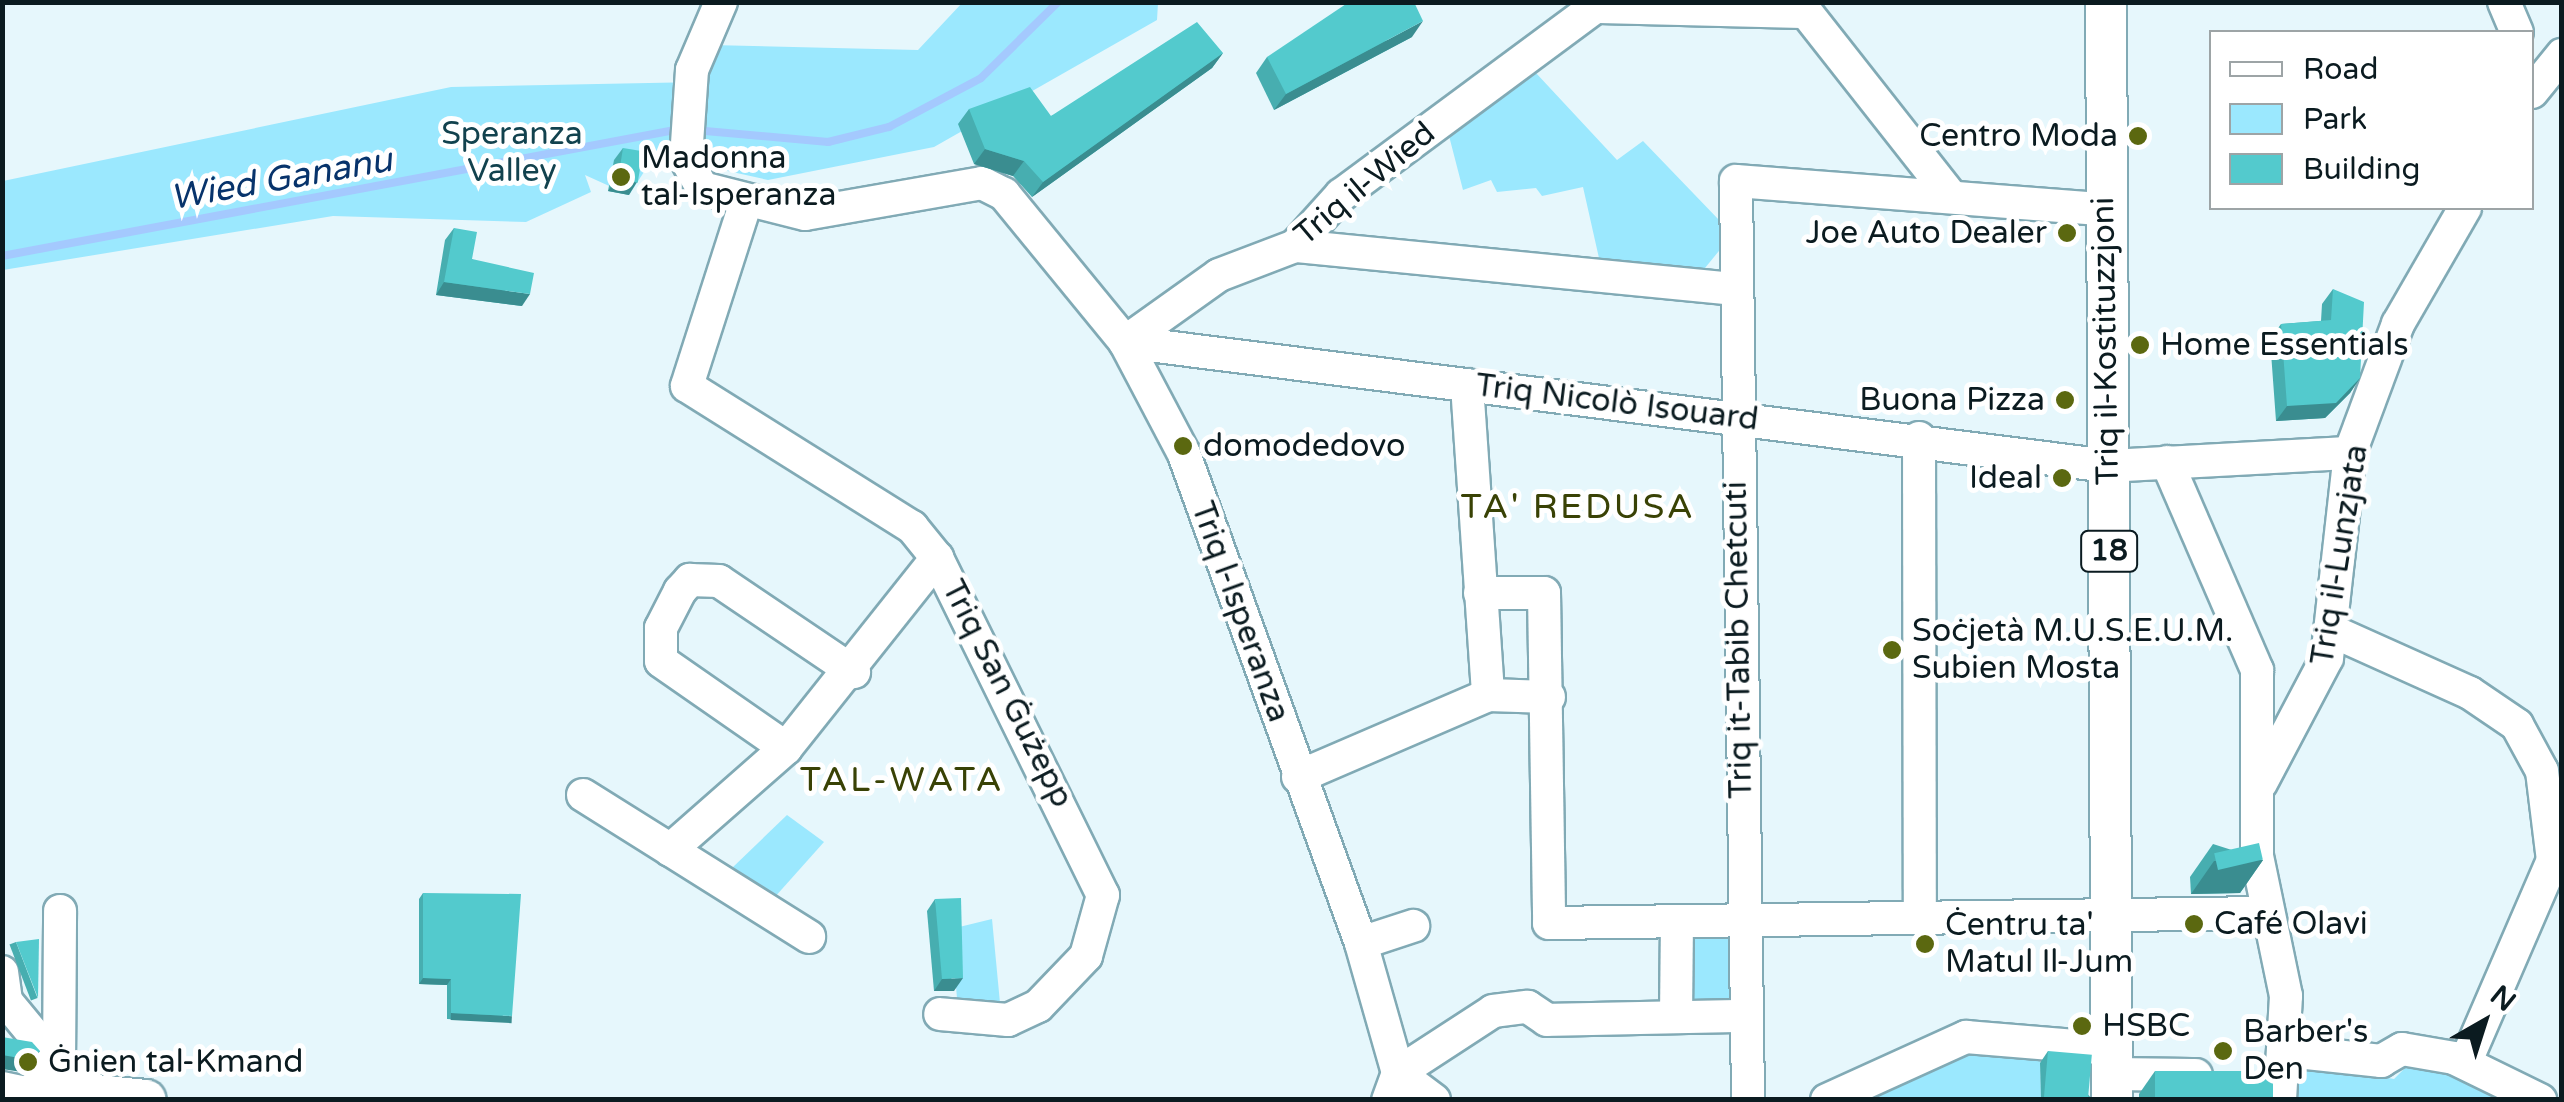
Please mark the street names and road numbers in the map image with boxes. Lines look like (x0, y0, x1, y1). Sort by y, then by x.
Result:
street label: Triq il-Wied (1287, 114, 1443, 254)
street label: Triq il-Kostituzzjoni (2084, 197, 2128, 485)
street label: Triq Nicolò Isouard (1473, 367, 1761, 439)
street label: Triq il-Lunzjata (2304, 442, 2376, 668)
street label: Triq it-Tabib Chetcuti (1717, 481, 1761, 799)
street label: Triq l-Isperanza (1182, 497, 1298, 727)
road number: 18 (2079, 526, 2139, 576)
street label: Triq San Ġużepp (933, 574, 1081, 814)

